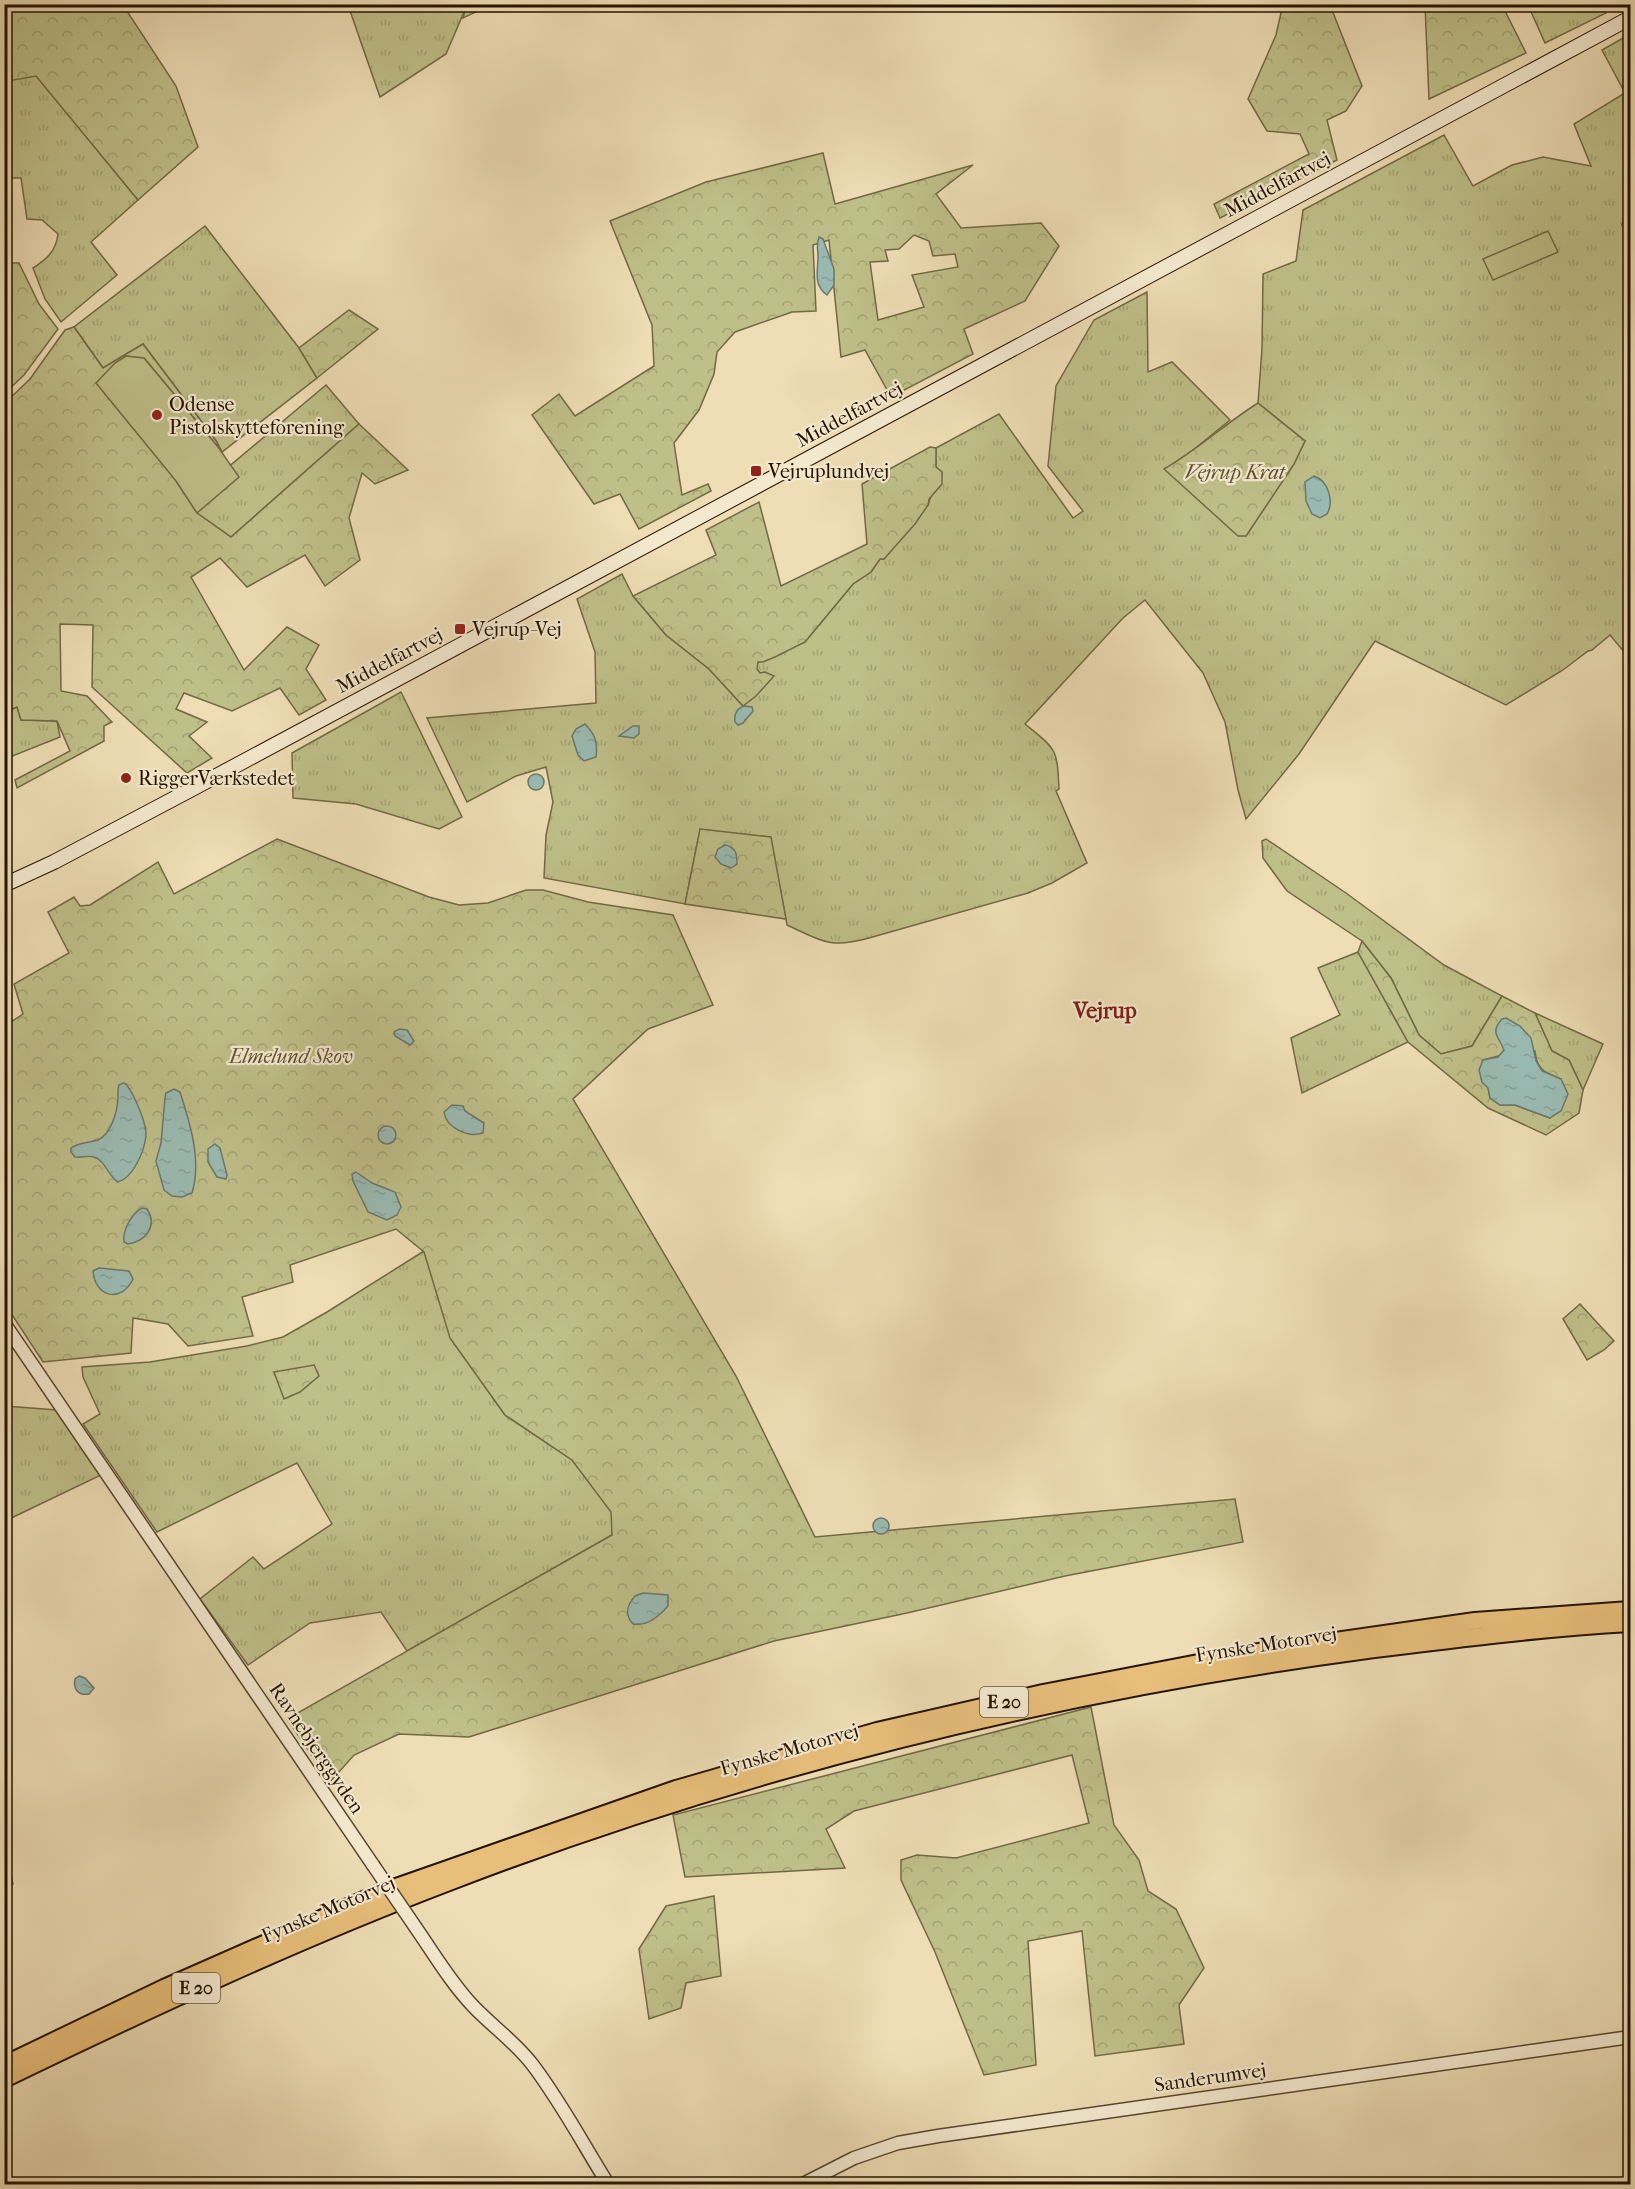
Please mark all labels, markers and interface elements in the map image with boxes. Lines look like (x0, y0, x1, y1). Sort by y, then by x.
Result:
street label: Middelfartvej (1220, 147, 1334, 222)
street label: Middelfartvej (792, 377, 906, 452)
place label: Odense Pistolskytteforening (169, 393, 344, 439)
marker: Odense Pistolskytteforening (150, 408, 164, 422)
place label: Vejruplundvej (767, 460, 889, 483)
park label: Vejrup Krat (1185, 461, 1287, 484)
marker: Vejruplundvej (749, 464, 763, 478)
place label: Vejrup-Vej (471, 618, 562, 641)
marker: Vejrup-Vej (453, 622, 467, 636)
street label: Middelfartvej (332, 623, 446, 698)
place label: RiggerVærkstedet (138, 767, 295, 790)
marker: RiggerVærkstedet (119, 771, 133, 785)
district label: Vejrup (1072, 998, 1137, 1024)
park label: Elmelund Skov (228, 1045, 353, 1068)
street label: Fynske Motorvej (1194, 1622, 1338, 1667)
street label: Ravnebjerggyden (264, 1679, 369, 1818)
road number: E 20 (980, 1687, 1028, 1717)
street label: Fynske Motorvej (717, 1719, 861, 1780)
street label: Fynske Motorvej (258, 1871, 398, 1948)
road number: E 20 (172, 1973, 220, 2003)
street label: Sanderumvej (1153, 2058, 1267, 2097)

